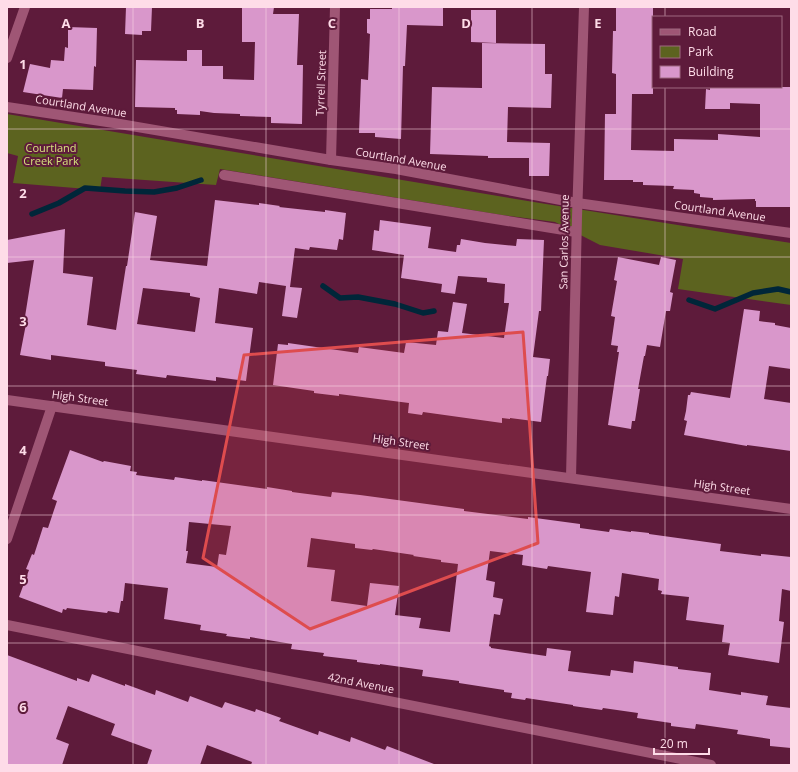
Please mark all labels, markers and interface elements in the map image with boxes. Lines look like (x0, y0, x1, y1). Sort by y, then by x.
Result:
text: A (62, 14, 71, 32)
text: B (196, 14, 205, 32)
text: C (328, 14, 336, 32)
text: D (461, 14, 471, 32)
text: E (594, 14, 602, 32)
legend (652, 16, 782, 88)
text: Road (688, 23, 717, 40)
text: Park (688, 43, 714, 60)
street label: Tyrrell Street (312, 50, 329, 116)
text: 1 (19, 55, 27, 73)
text: Building (688, 63, 734, 80)
street label: Courtland Avenue (34, 91, 128, 120)
park label: Courtland Creek Park (23, 140, 79, 168)
street label: Courtland Avenue (354, 143, 448, 174)
text: 2 (19, 184, 27, 202)
street label: San Carlos Avenue (555, 194, 572, 290)
street label: Courtland Avenue (673, 197, 767, 224)
text: 3 (19, 312, 27, 330)
street label: High Street (51, 386, 110, 409)
street label: High Street (372, 430, 431, 453)
text: 4 (19, 441, 27, 459)
street label: High Street (693, 475, 752, 498)
text: 5 (19, 570, 27, 588)
street label: 42nd Avenue (327, 669, 396, 696)
text: 6 (19, 698, 27, 716)
scale bar (654, 730, 709, 756)
text: 20 m (660, 735, 688, 752)

